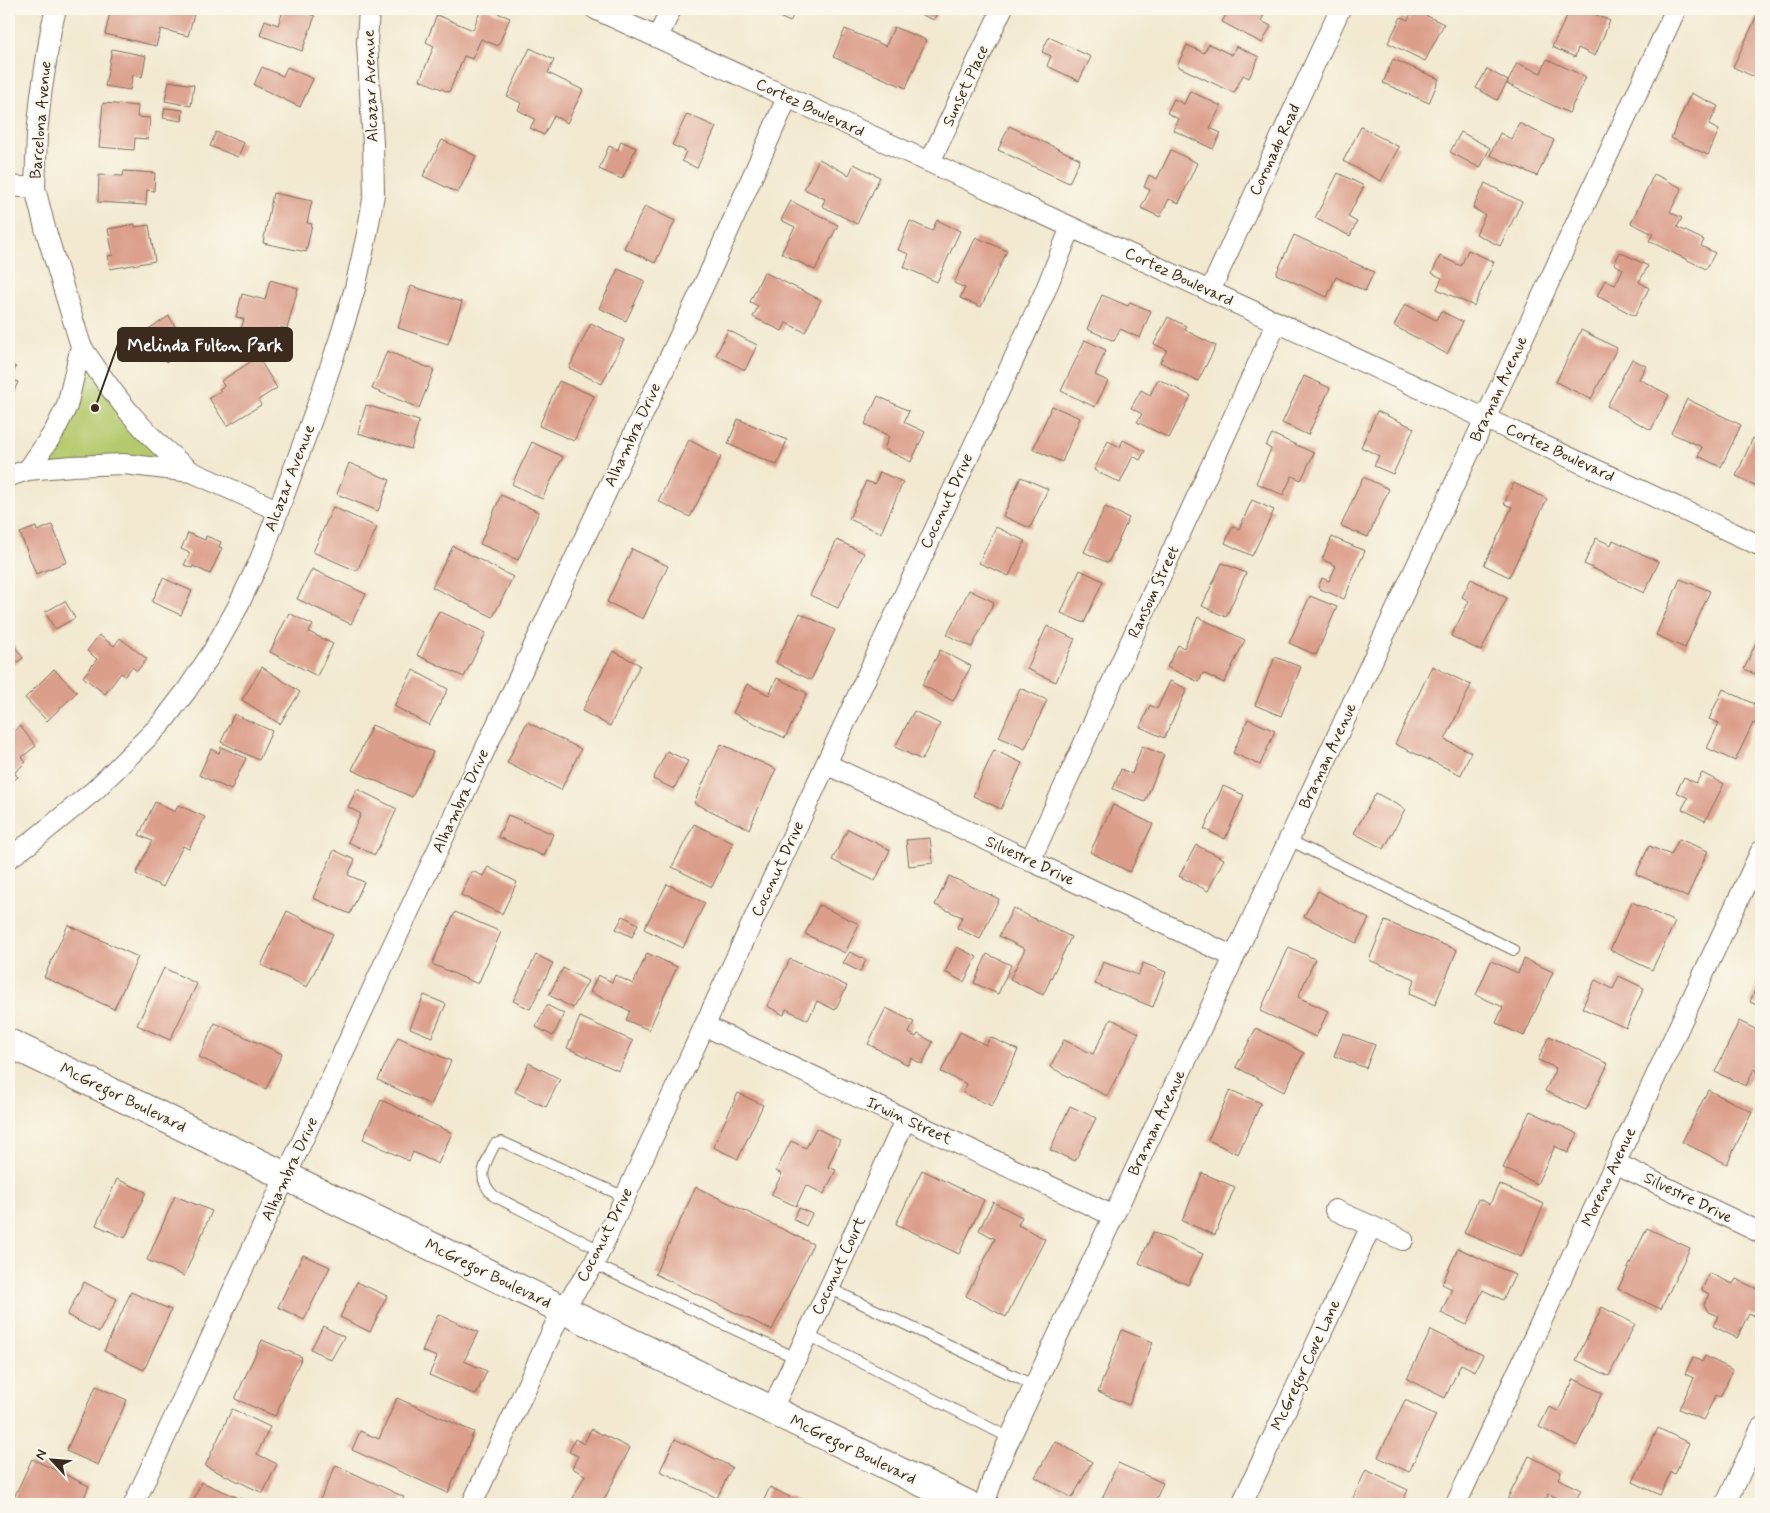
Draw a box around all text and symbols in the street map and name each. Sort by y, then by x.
street label: Alcazar Avenue [359,29,383,143]
street label: Sunset Place [938,42,994,130]
street label: Barcelona Avenue [25,60,57,180]
street label: Cortez Boulevard [752,74,868,142]
street label: Coronado Road [1245,101,1305,199]
street label: Cortez Boulevard [1121,243,1237,311]
callout: Melinda Fulton Park [118,328,292,361]
street label: Braman Avenue [1465,332,1533,445]
text: Melinda Fulton Park [127,334,283,358]
street label: Alhambra Drive [600,380,666,490]
street label: Cortez Boulevard [1502,419,1618,487]
street label: Alcazar Avenue [260,421,320,535]
street label: Coconut Drive [916,450,978,552]
street label: Ransom Street [1123,542,1185,642]
street label: Braman Avenue [1294,699,1362,812]
street label: Alhambra Drive [428,746,494,856]
street label: Coconut Drive [747,818,809,920]
street label: Silvestre Drive [982,831,1078,891]
street label: McGregor Boulevard [56,1058,190,1139]
street label: Braman Avenue [1123,1066,1191,1179]
street label: Irwin Street [863,1092,956,1150]
street label: Alhambra Drive [257,1114,323,1224]
street label: Moreno Avenue [1577,1124,1641,1230]
street label: Silvestre Drive [1640,1168,1736,1229]
street label: Coconut Drive [572,1184,638,1286]
street label: Coconut Court [807,1213,871,1319]
street label: McGregor Boulevard [421,1234,555,1315]
street label: McGregor Cove Lane [1266,1296,1347,1434]
street label: McGregor Boulevard [786,1410,920,1491]
north arrow [28,1436,78,1486]
text: N [31,1447,51,1463]

